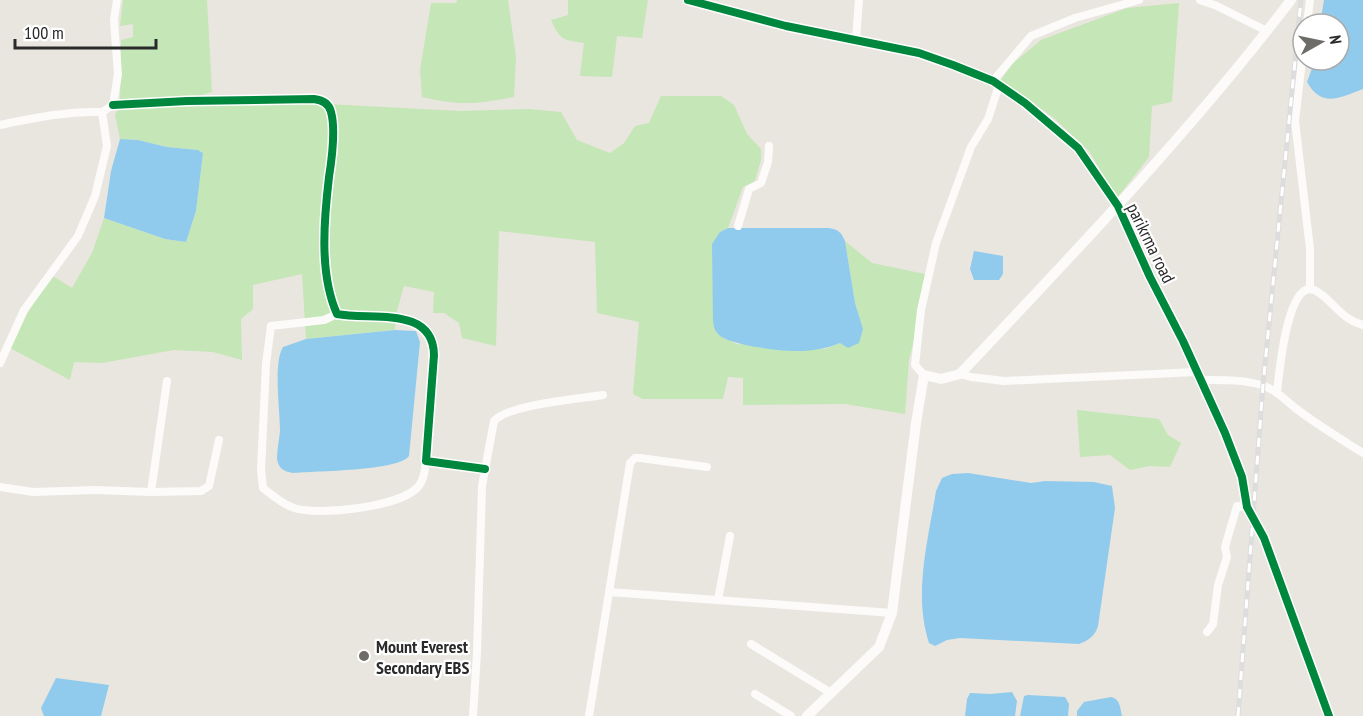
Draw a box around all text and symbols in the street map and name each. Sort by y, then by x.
scale bar [15,12,156,50]
north arrow [1291,12,1351,72]
text: 100 m [24,21,64,44]
text: N [1325,34,1346,45]
street label: parikrma road [1122,199,1180,287]
place label: Mount Everest Secondary EBS [376,635,469,679]
marker: Mount Everest Secondary EBS [357,649,371,663]

